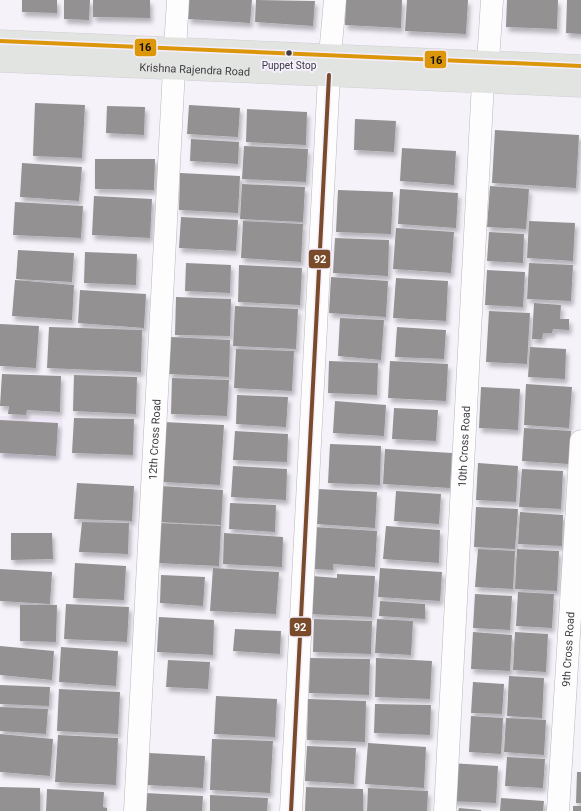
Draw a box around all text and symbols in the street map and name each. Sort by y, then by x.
line badge: 16 [134,38,157,57]
text: 16 [139,41,151,54]
marker: Puppet Stop [284,48,294,58]
line badge: 16 [424,50,447,69]
text: 16 [430,54,442,67]
place label: Puppet Stop [262,60,317,71]
street label: Krishna Rajendra Road [139,61,251,78]
line badge: 92 [308,249,331,269]
text: 92 [314,253,326,266]
street label: 12th Cross Road [146,399,163,480]
street label: 10th Cross Road [455,406,473,487]
street label: 9th Cross Road [559,611,577,687]
line badge: 92 [289,617,312,637]
text: 92 [294,621,306,634]

